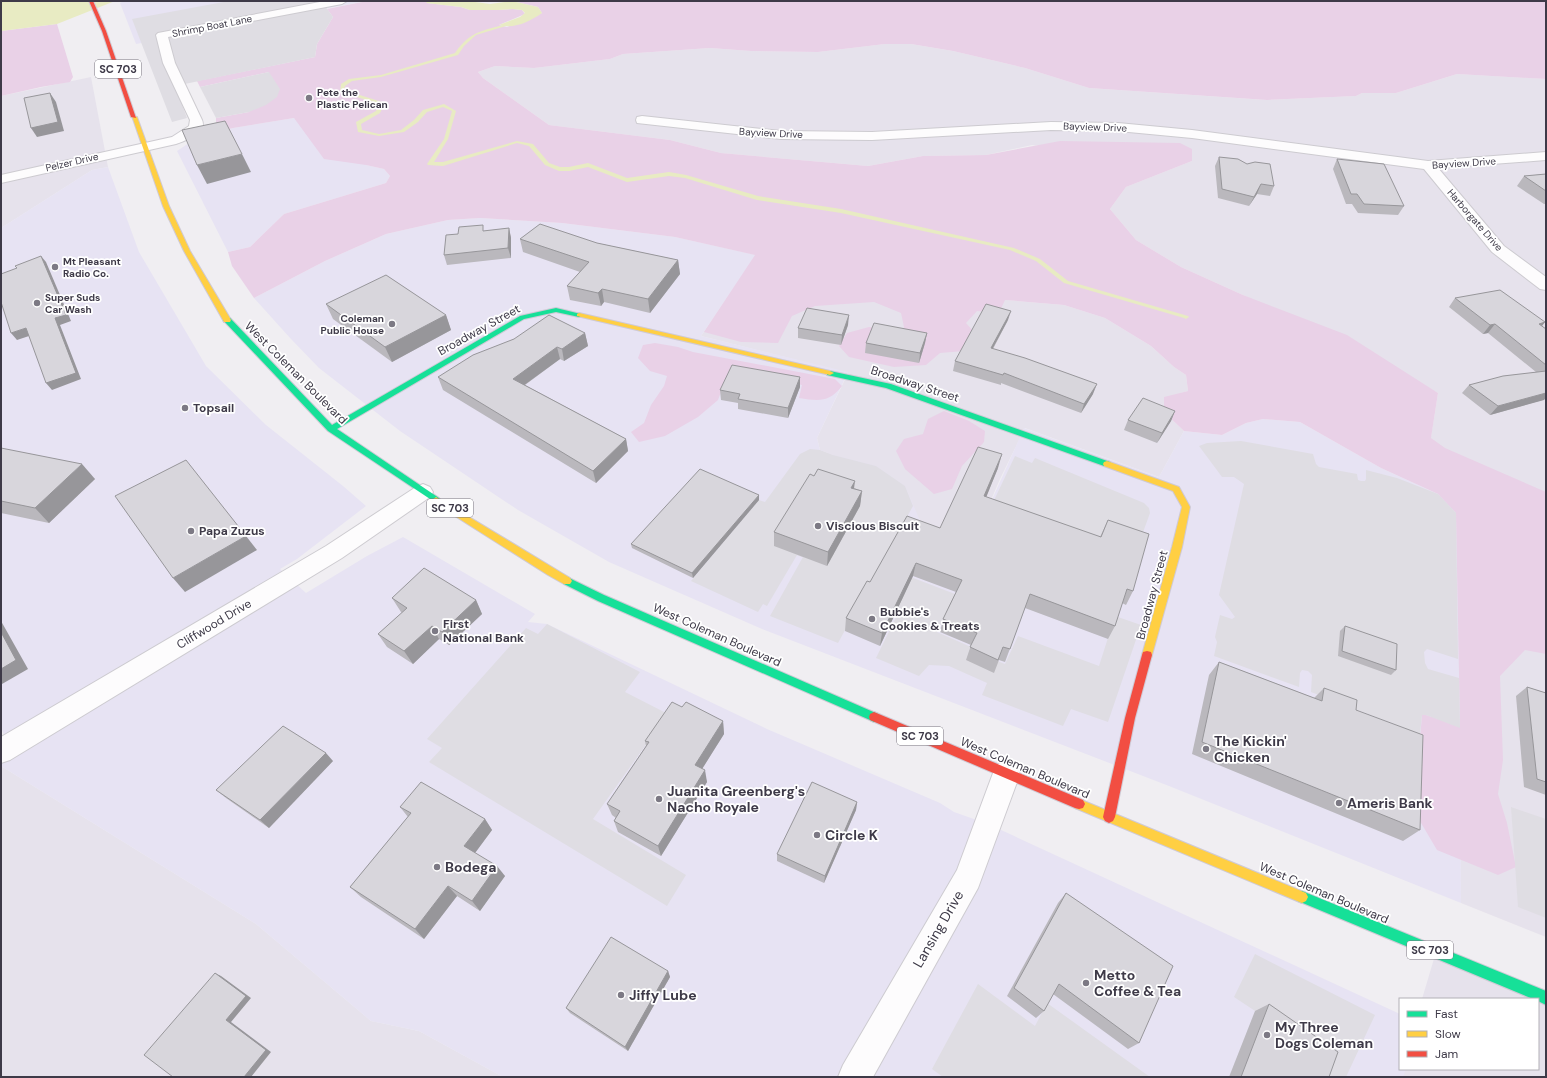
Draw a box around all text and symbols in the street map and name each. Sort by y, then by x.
street label: Shrimp Boat Lane [171,12,254,40]
road number: SC 703 [95,60,141,78]
place label: Pete the Plastic Pelican [317,86,388,111]
marker: Pete the Plastic Pelican [304,93,314,103]
street label: Bayview Drive [1063,119,1128,135]
street label: Bayview Drive [739,125,804,141]
street label: Pelzer Drive [44,150,100,174]
street label: Bayview Drive [1432,154,1497,172]
street label: Harborgate Drive [1444,186,1506,254]
place label: Mt Pleasant Radio Co. [63,255,121,280]
marker: Mt Pleasant Radio Co. [50,262,60,272]
place label: Super Suds Car Wash [45,291,100,316]
marker: Super Suds Car Wash [32,298,42,308]
street label: Broadway Street [435,301,523,359]
place label: Coleman Public House [321,312,384,337]
street label: West Coleman Boulevard [241,318,351,428]
marker: Coleman Public House [387,319,397,329]
street label: Broadway Street [869,362,961,406]
place label: Topsail [193,400,234,416]
marker: Topsail [180,403,190,413]
road number: SC 703 [427,499,473,517]
place label: Viscious Biscuit [826,518,919,534]
marker: Viscious Biscuit [813,521,823,531]
place label: Papa Zuzus [199,523,265,539]
marker: Papa Zuzus [186,526,196,536]
street label: Broadway Street [1132,548,1172,641]
street label: Cliffwood Drive [174,595,255,653]
street label: West Coleman Boulevard [650,599,784,671]
place label: Bubbie's Cookies & Treats [880,604,980,634]
marker: Bubbie's Cookies & Treats [867,614,877,624]
place label: First National Bank [443,616,524,646]
marker: First National Bank [430,626,440,636]
road number: SC 703 [897,727,943,745]
place label: The Kickin' Chicken [1214,732,1287,766]
street label: West Coleman Boulevard [958,734,1092,802]
marker: The Kickin' Chicken [1201,744,1211,754]
place label: Juanita Greenberg's Nacho Royale [667,782,805,816]
marker: Juanita Greenberg's Nacho Royale [654,794,664,804]
place label: Ameris Bank [1347,794,1433,812]
marker: Ameris Bank [1334,798,1344,808]
place label: Circle K [825,826,878,844]
marker: Circle K [812,830,822,840]
place label: Bodega [445,858,496,876]
street label: West Coleman Boulevard [1257,859,1391,927]
marker: Bodega [432,862,442,872]
street label: Lansing Drive [909,887,967,971]
road number: SC 703 [1407,941,1453,959]
place label: Metto Coffee & Tea [1094,966,1181,1000]
marker: Metto Coffee & Tea [1081,978,1091,988]
place label: Jiffy Lube [629,986,697,1004]
marker: Jiffy Lube [616,990,626,1000]
legend [1399,998,1539,1070]
text: Fast [1435,1006,1458,1022]
place label: My Three Dogs Coleman [1275,1018,1373,1052]
text: Slow [1435,1026,1461,1042]
marker: My Three Dogs Coleman [1262,1030,1272,1040]
text: Jam [1435,1046,1458,1062]

